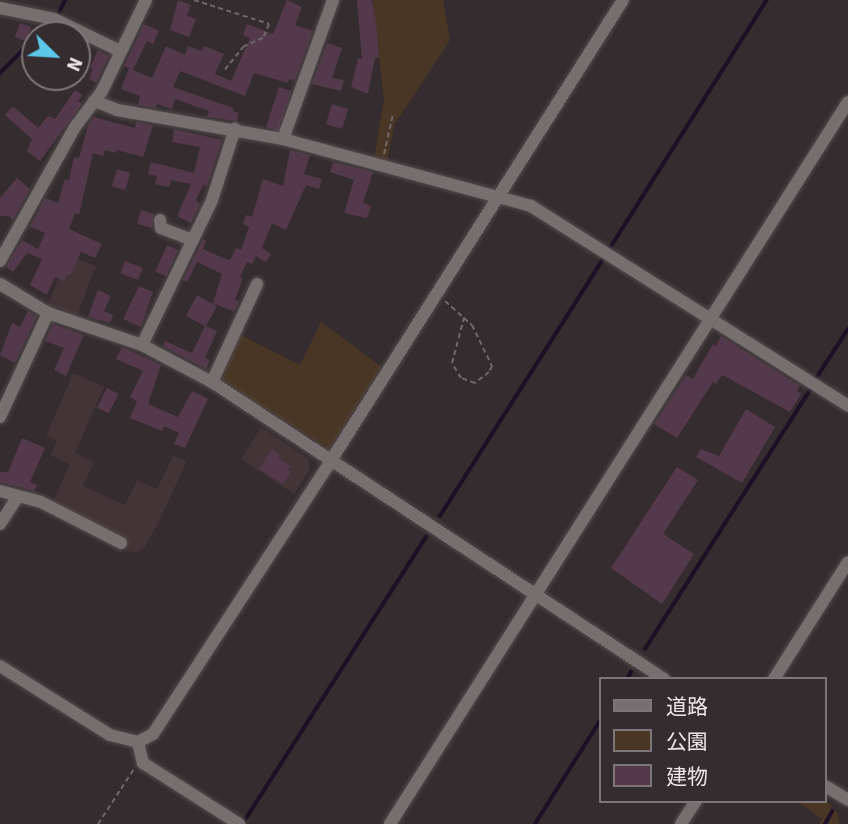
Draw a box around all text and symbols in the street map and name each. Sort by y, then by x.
north arrow [21,21,91,91]
text: N [59,53,89,75]
legend [600,677,827,803]
text: 道路 [666,692,708,722]
text: 公園 [666,727,708,757]
text: 建物 [666,762,708,792]

